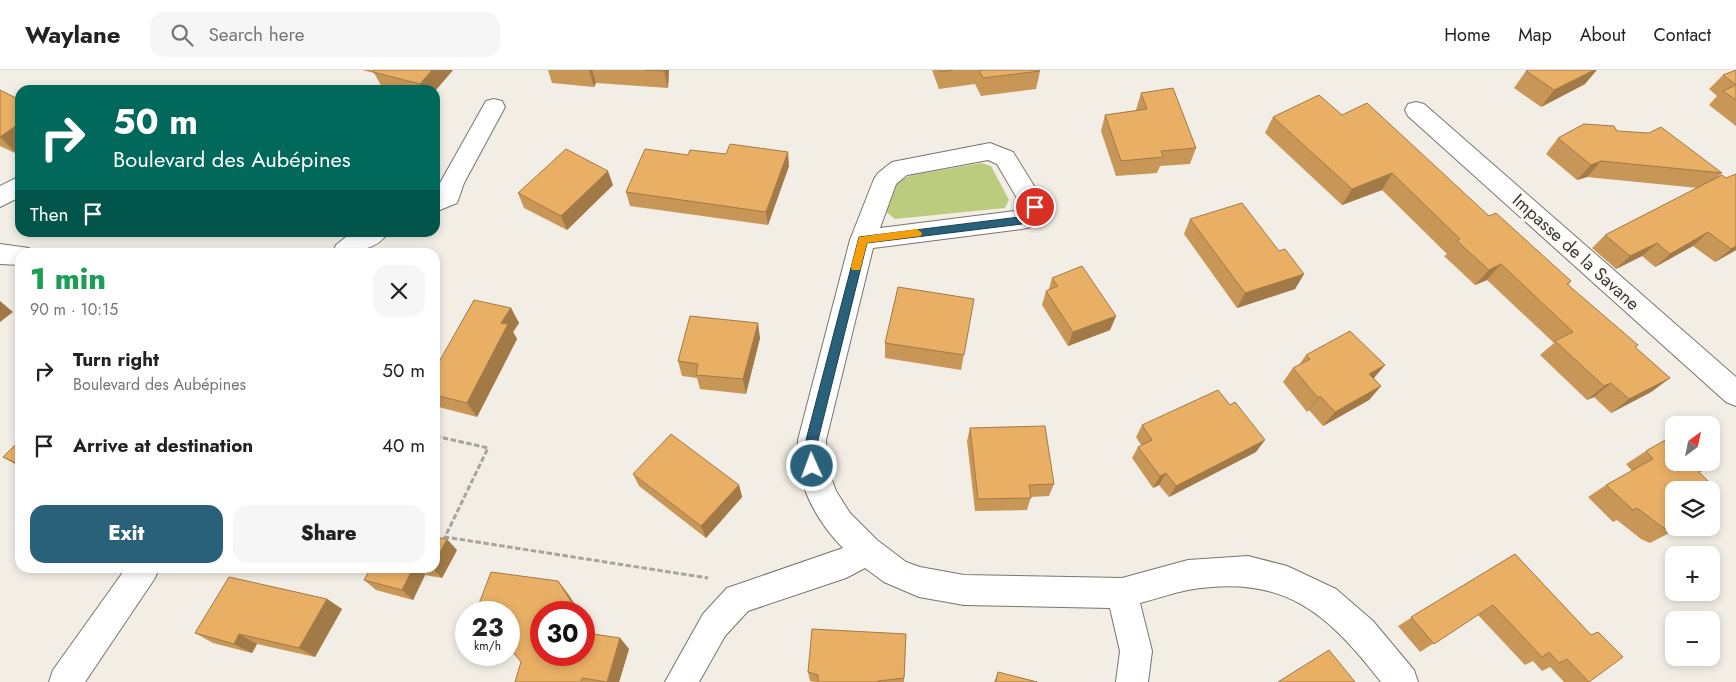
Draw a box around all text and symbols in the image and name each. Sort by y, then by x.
search box [150,12,500,57]
text: Waylane [25,17,120,52]
icon: search [168,21,196,49]
text: Search here [208,21,305,48]
text: Home [1444,22,1490,48]
text: Map [1518,22,1552,48]
text: About [1580,22,1625,48]
text: Contact [1653,22,1711,48]
text: 50 m [113,97,198,147]
icon: right [30,105,95,170]
text: Boulevard des Aubépines [113,143,351,175]
pin [1014,186,1056,228]
street label: Impasse de la Savane [1507,188,1645,316]
icon: arrive [1021,193,1049,221]
icon: arrive [79,200,107,228]
text: Then [30,201,69,228]
text: 1 min [30,257,106,300]
button: close [373,265,425,317]
text: 90 m · 10:15 [30,298,118,321]
text: Turn right [73,346,159,373]
icon: right [30,357,58,385]
text: 50 m [382,357,425,384]
text: Boulevard des Aubépines [73,373,246,396]
north arrow [1665,416,1720,471]
map controls [1665,416,1720,666]
icon: arrive [30,432,58,460]
text: Arrive at destination [73,432,253,459]
text: 40 m [382,432,425,459]
position arrow [785,439,837,491]
button: layers [1665,481,1720,536]
button: Exit [30,505,223,563]
button: Share [233,505,425,563]
button: + [1665,546,1720,601]
speed limit sign: 30 [530,601,595,666]
text: 23 [472,609,503,645]
button: − [1665,611,1720,666]
text: km/h [474,637,501,655]

